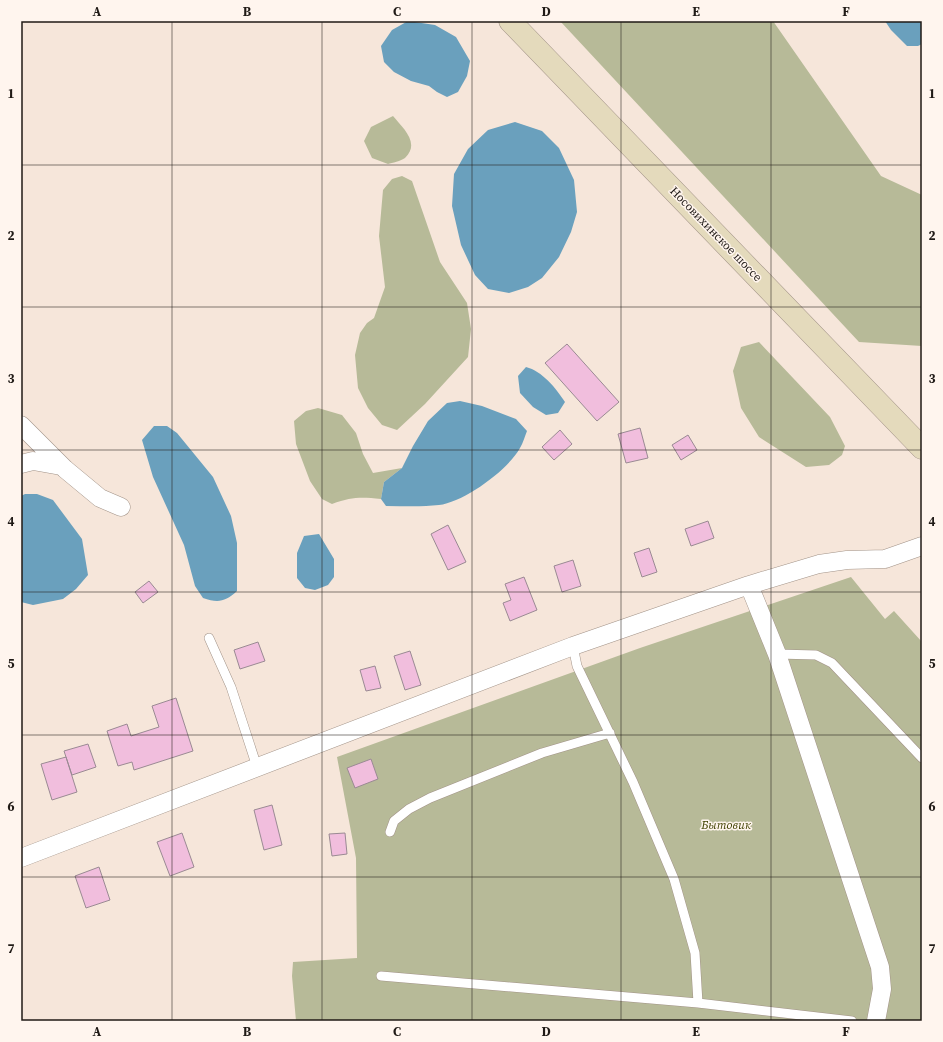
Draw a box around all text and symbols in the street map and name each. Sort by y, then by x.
text: A [93,3,102,20]
text: B [243,3,252,20]
text: C [393,3,401,20]
text: D [541,3,551,20]
text: E [692,3,700,20]
text: F [842,3,850,20]
text: 1 [7,85,15,102]
text: 1 [928,85,936,102]
street label: Носовихинское шоссе [666,183,766,285]
text: 2 [7,227,15,244]
text: 2 [928,227,936,244]
text: 3 [7,370,15,387]
text: 3 [928,370,936,387]
text: 4 [7,513,15,530]
text: 4 [928,513,936,530]
text: 5 [7,655,15,672]
text: 5 [928,655,936,672]
text: 6 [7,798,15,815]
text: 6 [928,798,936,815]
park label: Бытовик [700,817,751,833]
text: 7 [7,940,15,957]
text: 7 [928,940,936,957]
text: A [93,1023,102,1040]
text: B [243,1023,252,1040]
text: C [393,1023,401,1040]
text: D [541,1023,551,1040]
text: E [692,1023,700,1040]
text: F [842,1023,850,1040]

